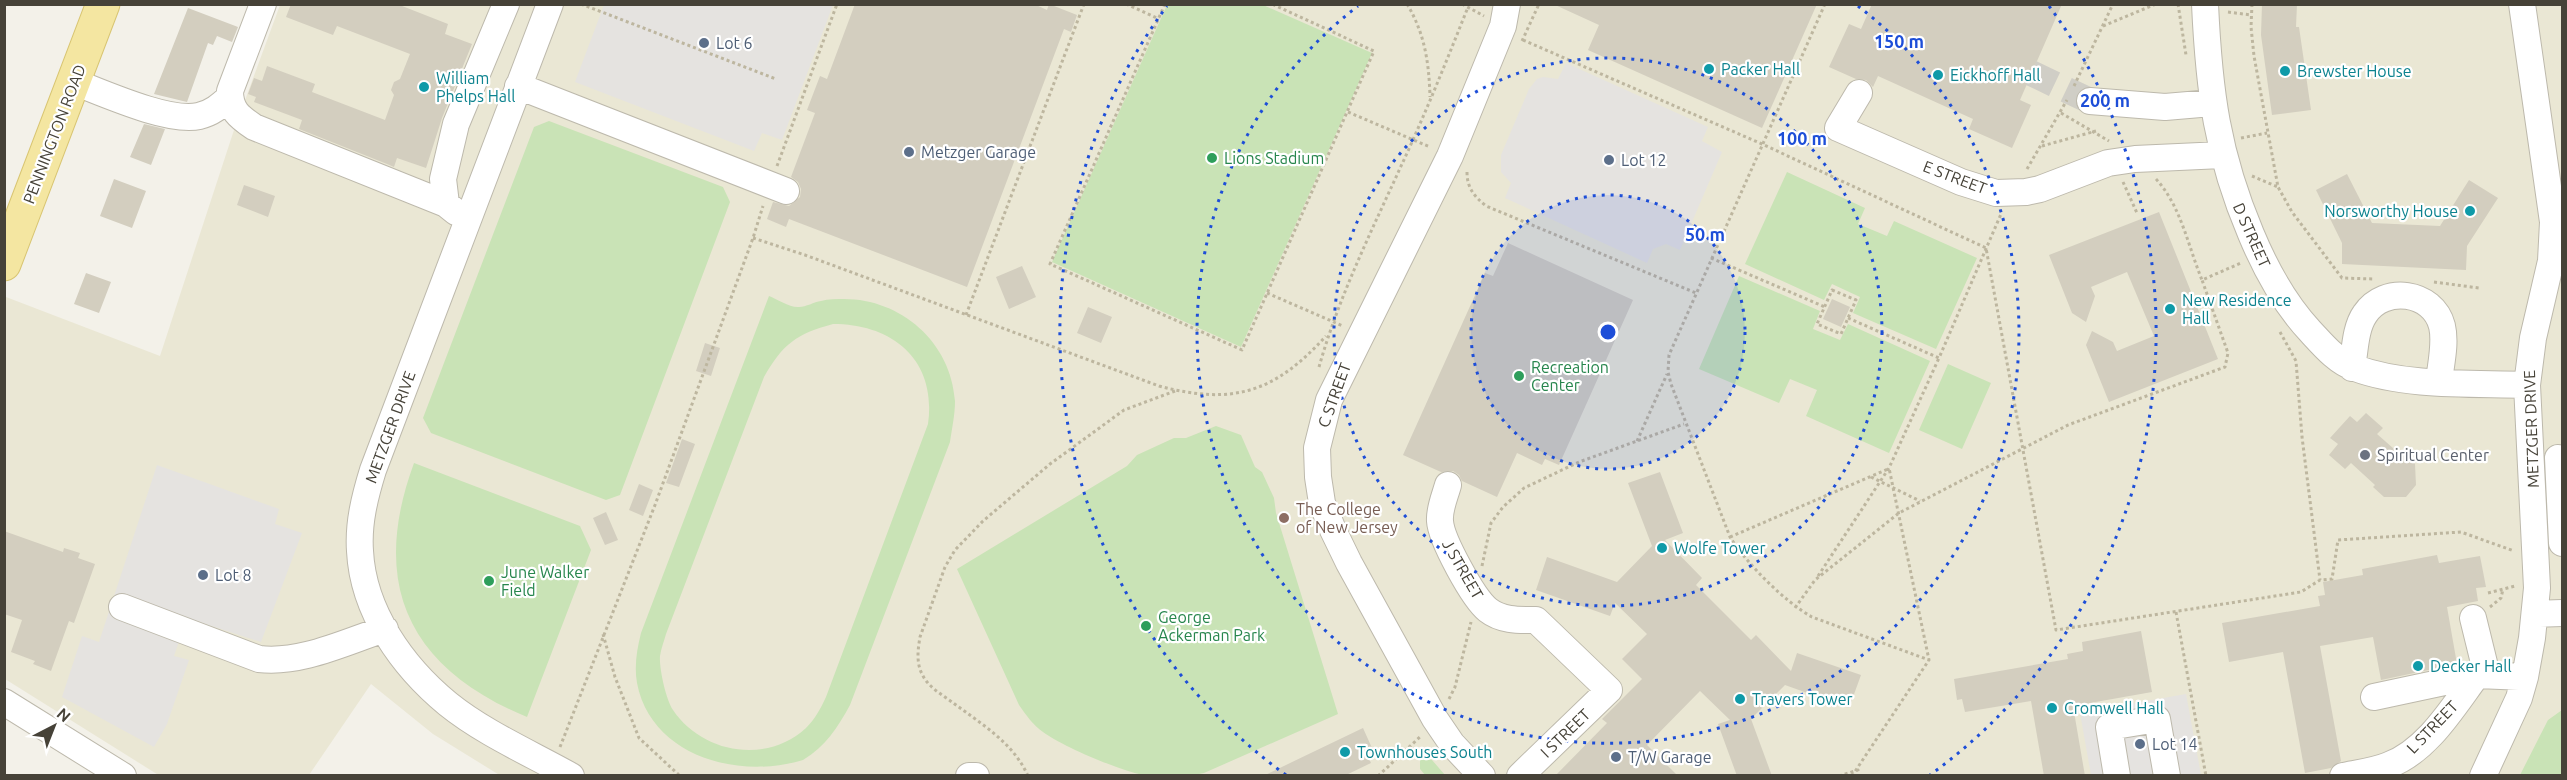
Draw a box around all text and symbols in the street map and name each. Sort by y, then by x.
text: 150 m [1874,31,1924,51]
place label: Lot 6 [716,34,752,52]
marker: Lot 6 [697,36,711,50]
place label: Packer Hall [1721,60,1800,78]
street label: PENNINGTON ROAD [19,62,89,206]
marker: Packer Hall [1702,62,1716,76]
place label: Brewster House [2297,62,2412,80]
marker: Brewster House [2278,64,2292,78]
place label: Eickhoff Hall [1950,66,2041,84]
marker: Eickhoff Hall [1931,68,1945,82]
place label: William Phelps Hall [436,69,515,105]
marker: William Phelps Hall [417,80,431,94]
text: 200 m [2080,90,2130,110]
text: 100 m [1777,128,1827,148]
place label: Metzger Garage [921,143,1036,161]
marker: Metzger Garage [902,145,916,159]
place label: Lions Stadium [1224,149,1324,167]
marker: Lions Stadium [1205,151,1219,165]
place label: Lot 12 [1621,151,1667,169]
marker: Lot 12 [1602,153,1616,167]
street label: E STREET [1921,157,1989,197]
street label: D STREET [2230,200,2274,270]
place label: Norsworthy House [2324,202,2458,220]
marker: Norsworthy House [2463,204,2477,218]
text: 50 m [1685,224,1725,244]
place label: New Residence Hall [2182,291,2292,327]
marker: New Residence Hall [2163,302,2177,316]
centre of rings [1598,322,1618,342]
place label: Recreation Center [1531,358,1609,394]
street label: C STREET [1314,360,1354,430]
street label: METZGER DRIVE [361,368,419,486]
marker: Recreation Center [1512,369,1526,383]
street label: METZGER DRIVE [2520,370,2542,488]
place label: Spiritual Center [2377,446,2489,464]
marker: Spiritual Center [2358,448,2372,462]
place label: The College of New Jersey [1296,500,1398,536]
marker: The College of New Jersey [1277,511,1291,525]
street label: J STREET [1439,536,1487,602]
place label: Wolfe Tower [1674,539,1765,557]
marker: Wolfe Tower [1655,541,1669,555]
place label: June Walker Field [501,563,589,599]
place label: Lot 8 [215,566,251,584]
marker: Lot 8 [196,568,210,582]
marker: June Walker Field [482,574,496,588]
place label: George Ackerman Park [1158,608,1265,644]
marker: George Ackerman Park [1139,619,1153,633]
place label: Decker Hall [2430,657,2512,675]
marker: Decker Hall [2411,659,2425,673]
place label: Travers Tower [1752,690,1853,708]
marker: Travers Tower [1733,692,1747,706]
north arrow [24,696,84,756]
street label: L STREET [2403,697,2461,757]
place label: Cromwell Hall [2064,699,2164,717]
marker: Cromwell Hall [2045,701,2059,715]
text: N [54,704,74,726]
street label: I STREET [1537,705,1594,761]
place label: Lot 14 [2152,735,2198,753]
marker: Lot 14 [2133,737,2147,751]
place label: Townhouses South [1357,743,1492,761]
marker: Townhouses South [1338,745,1352,759]
place label: T/W Garage [1628,748,1712,766]
marker: T/W Garage [1609,750,1623,764]

